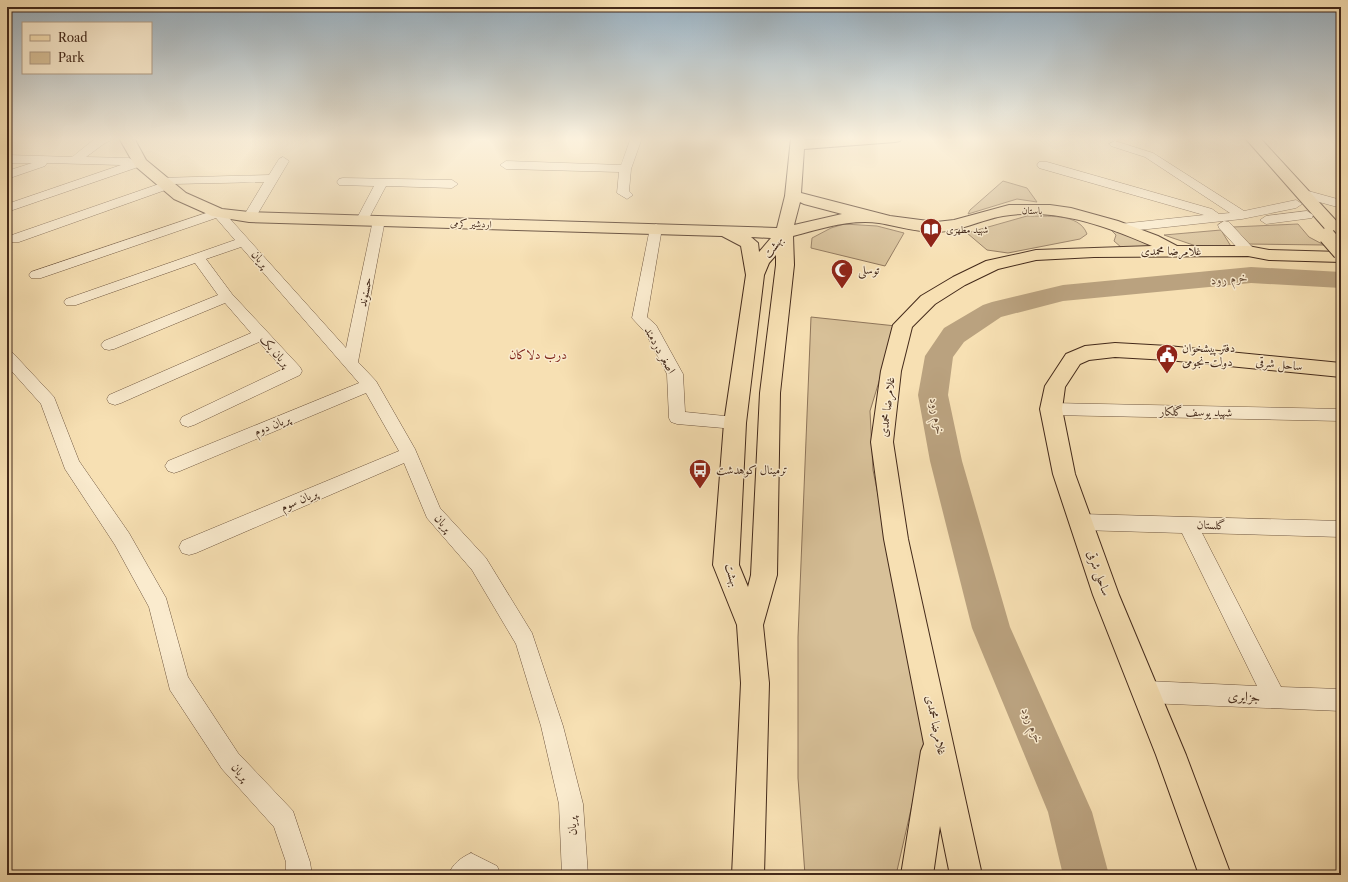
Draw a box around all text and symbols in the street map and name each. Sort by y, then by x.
legend [22,22,152,74]
text: Road [58,30,88,45]
text: Park [58,50,85,65]
street label: باستان [1022,204,1042,217]
street label: اردشیر کرمی [450,216,492,231]
library icon: شهید مطهری [918,216,944,249]
place label: شهید مطهری [946,223,988,236]
street label: بهشت [759,233,787,261]
street label: غلامرضا محمدی [1141,243,1202,260]
street label: پریان [248,247,274,273]
mosque icon: توسلی [829,257,855,290]
place label: توسلی [858,262,880,279]
water label: خرم رود [1210,268,1249,292]
street label: حسنوند [354,276,376,308]
street label: اصغر دردمند [641,324,680,377]
street label: پریان یک [256,331,295,372]
place label: دفتر پیشخوان دولت-نجومی [1182,340,1235,370]
public building icon: دفتر پیشخوان دولت-نجومی [1154,342,1180,375]
district label: درب دلاکان [509,346,567,363]
street label: ساحل شرقی [1255,354,1303,375]
street label: غلامرضا محمدی [875,376,900,438]
water label: خرم رود [923,396,949,436]
street label: شهید یوسف گلکار [1159,403,1232,421]
street label: پریان دوم [251,410,295,442]
bus stop icon: ترمینال کوهدشت [687,457,713,490]
place label: ترمینال کوهدشت [716,462,788,478]
street label: پریان سوم [278,484,323,518]
street label: پریان [431,511,457,537]
street label: گلستان [1196,517,1226,532]
street label: ساحلی شرقی [1082,548,1115,598]
street label: بهشت [721,561,743,589]
street label: جزایری [1227,686,1261,706]
street label: غلامرضا محمدی [921,694,950,757]
water label: خرم رود [1015,705,1048,747]
street label: پریان [228,760,254,786]
street label: پریان [563,814,580,836]

